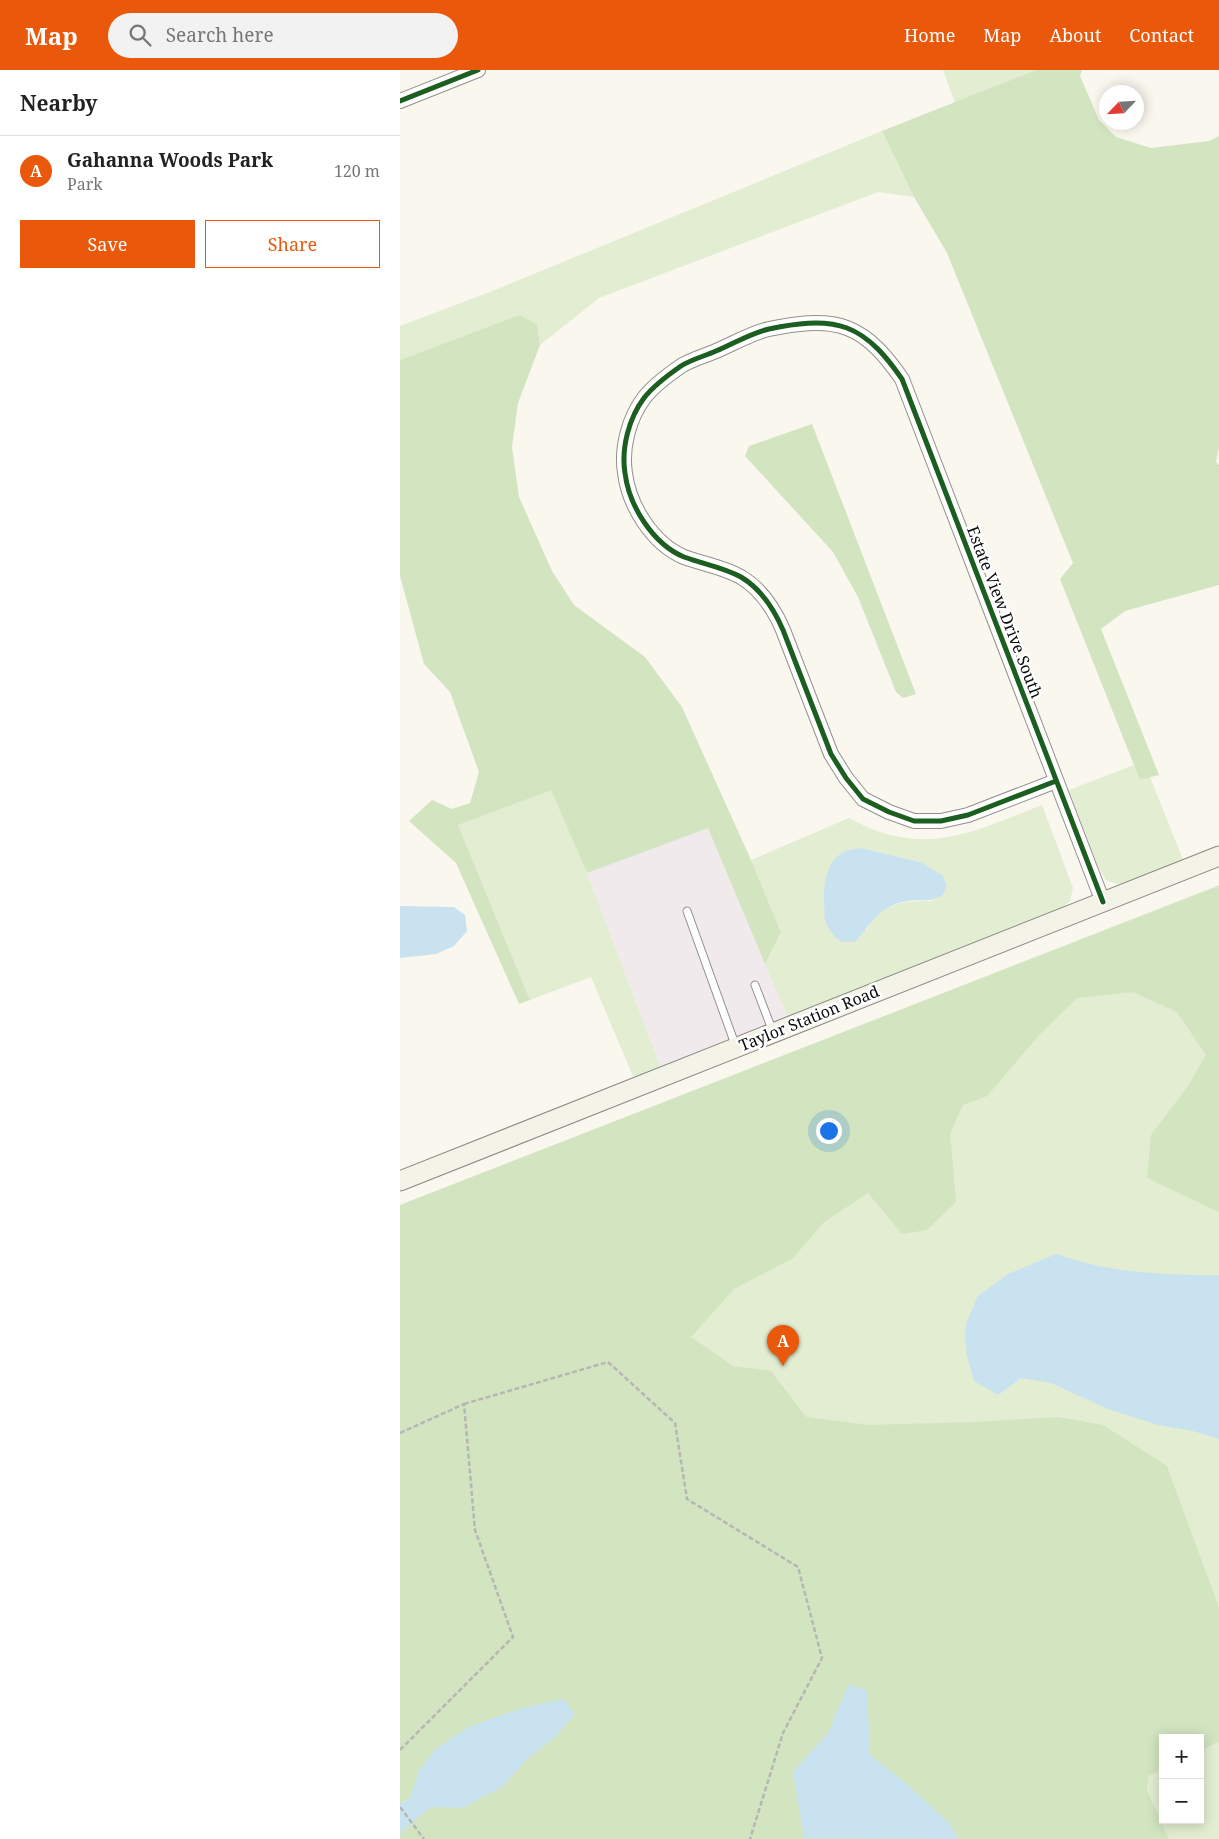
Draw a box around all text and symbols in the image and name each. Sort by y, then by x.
search box [108,13,458,58]
text: Map [25,19,78,52]
icon: search [126,21,154,49]
text: Search here [166,22,274,48]
text: Home [904,23,955,47]
text: Map [983,23,1021,47]
text: About [1049,23,1101,47]
text: Contact [1129,23,1194,47]
north arrow [1099,85,1144,130]
text: Nearby [20,89,98,117]
text: Gahanna Woods Park [67,147,273,173]
text: A [30,160,42,182]
text: 120 m [334,160,380,182]
text: Park [67,173,103,195]
button: Save [20,220,195,268]
button: Share [205,220,380,268]
street label: Estate View Drive South [962,523,1048,701]
street label: Taylor Station Road [736,980,883,1056]
your location [816,1118,842,1144]
pin: A [767,1325,799,1366]
map controls [1159,1734,1204,1824]
button: + [1159,1734,1204,1779]
button: − [1159,1779,1204,1824]

